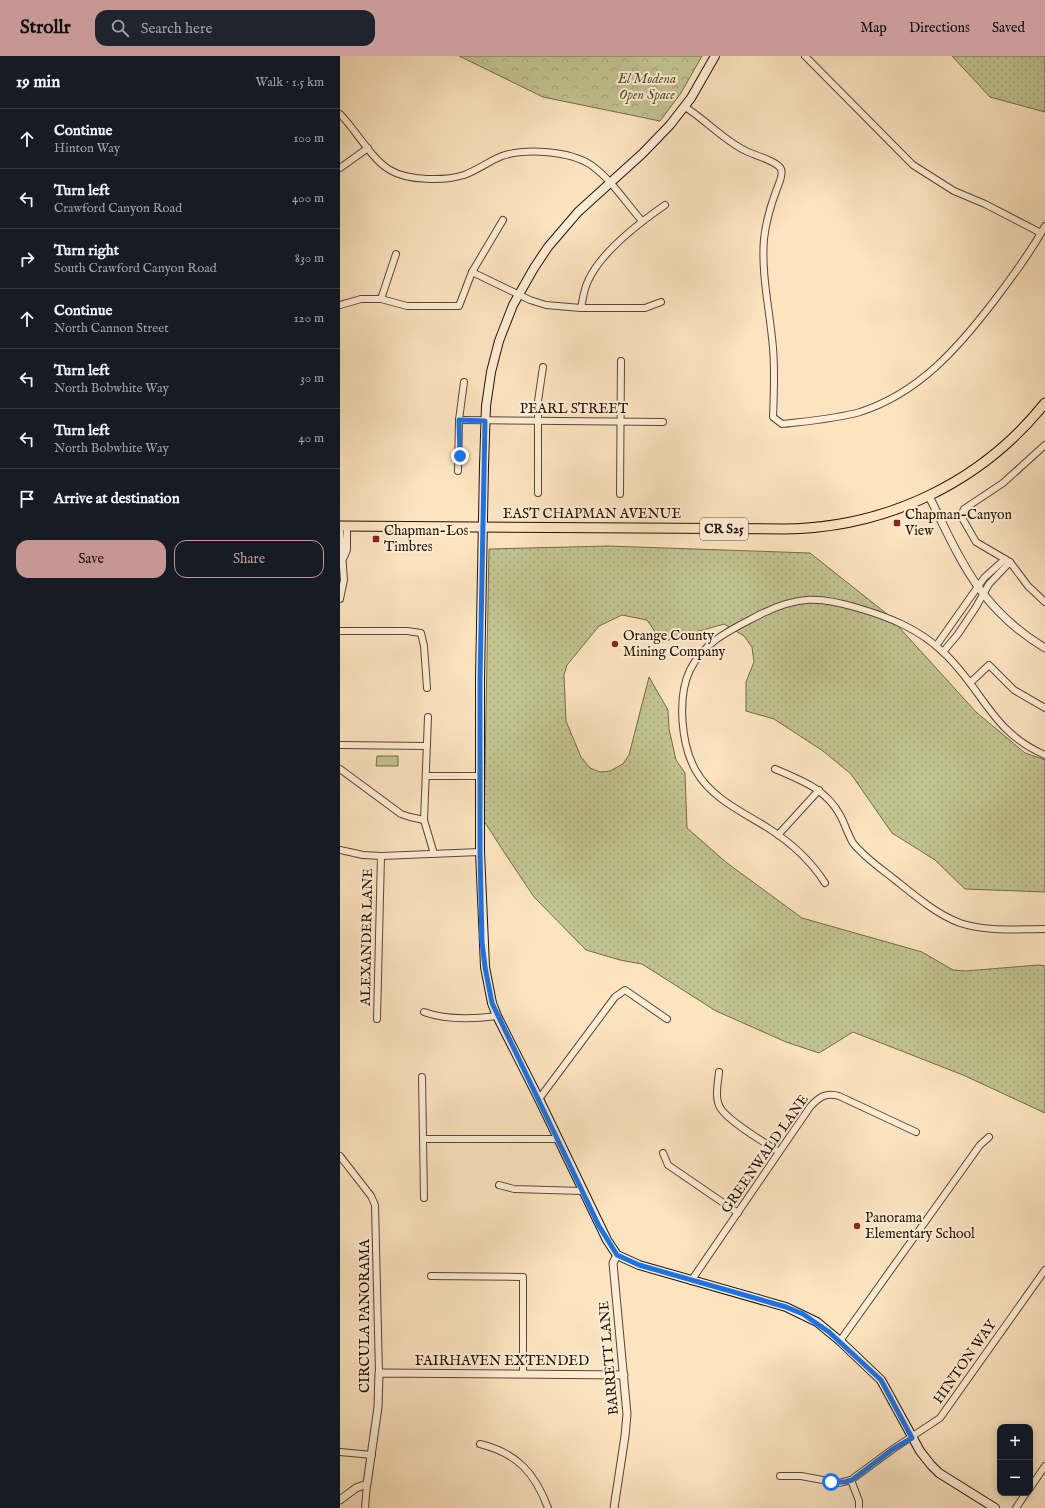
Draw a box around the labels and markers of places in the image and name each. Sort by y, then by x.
place label: Chapman-Canyon View [904,506,1012,540]
marker: Chapman-Canyon View [892,518,902,528]
place label: Chapman-Los Timbres [384,522,469,556]
marker: Chapman-Los Timbres [371,534,381,544]
place label: Orange County Mining Company [623,627,726,661]
marker: Orange County Mining Company [610,639,620,649]
place label: Panorama Elementary School [865,1209,975,1243]
marker: Panorama Elementary School [852,1221,862,1231]

